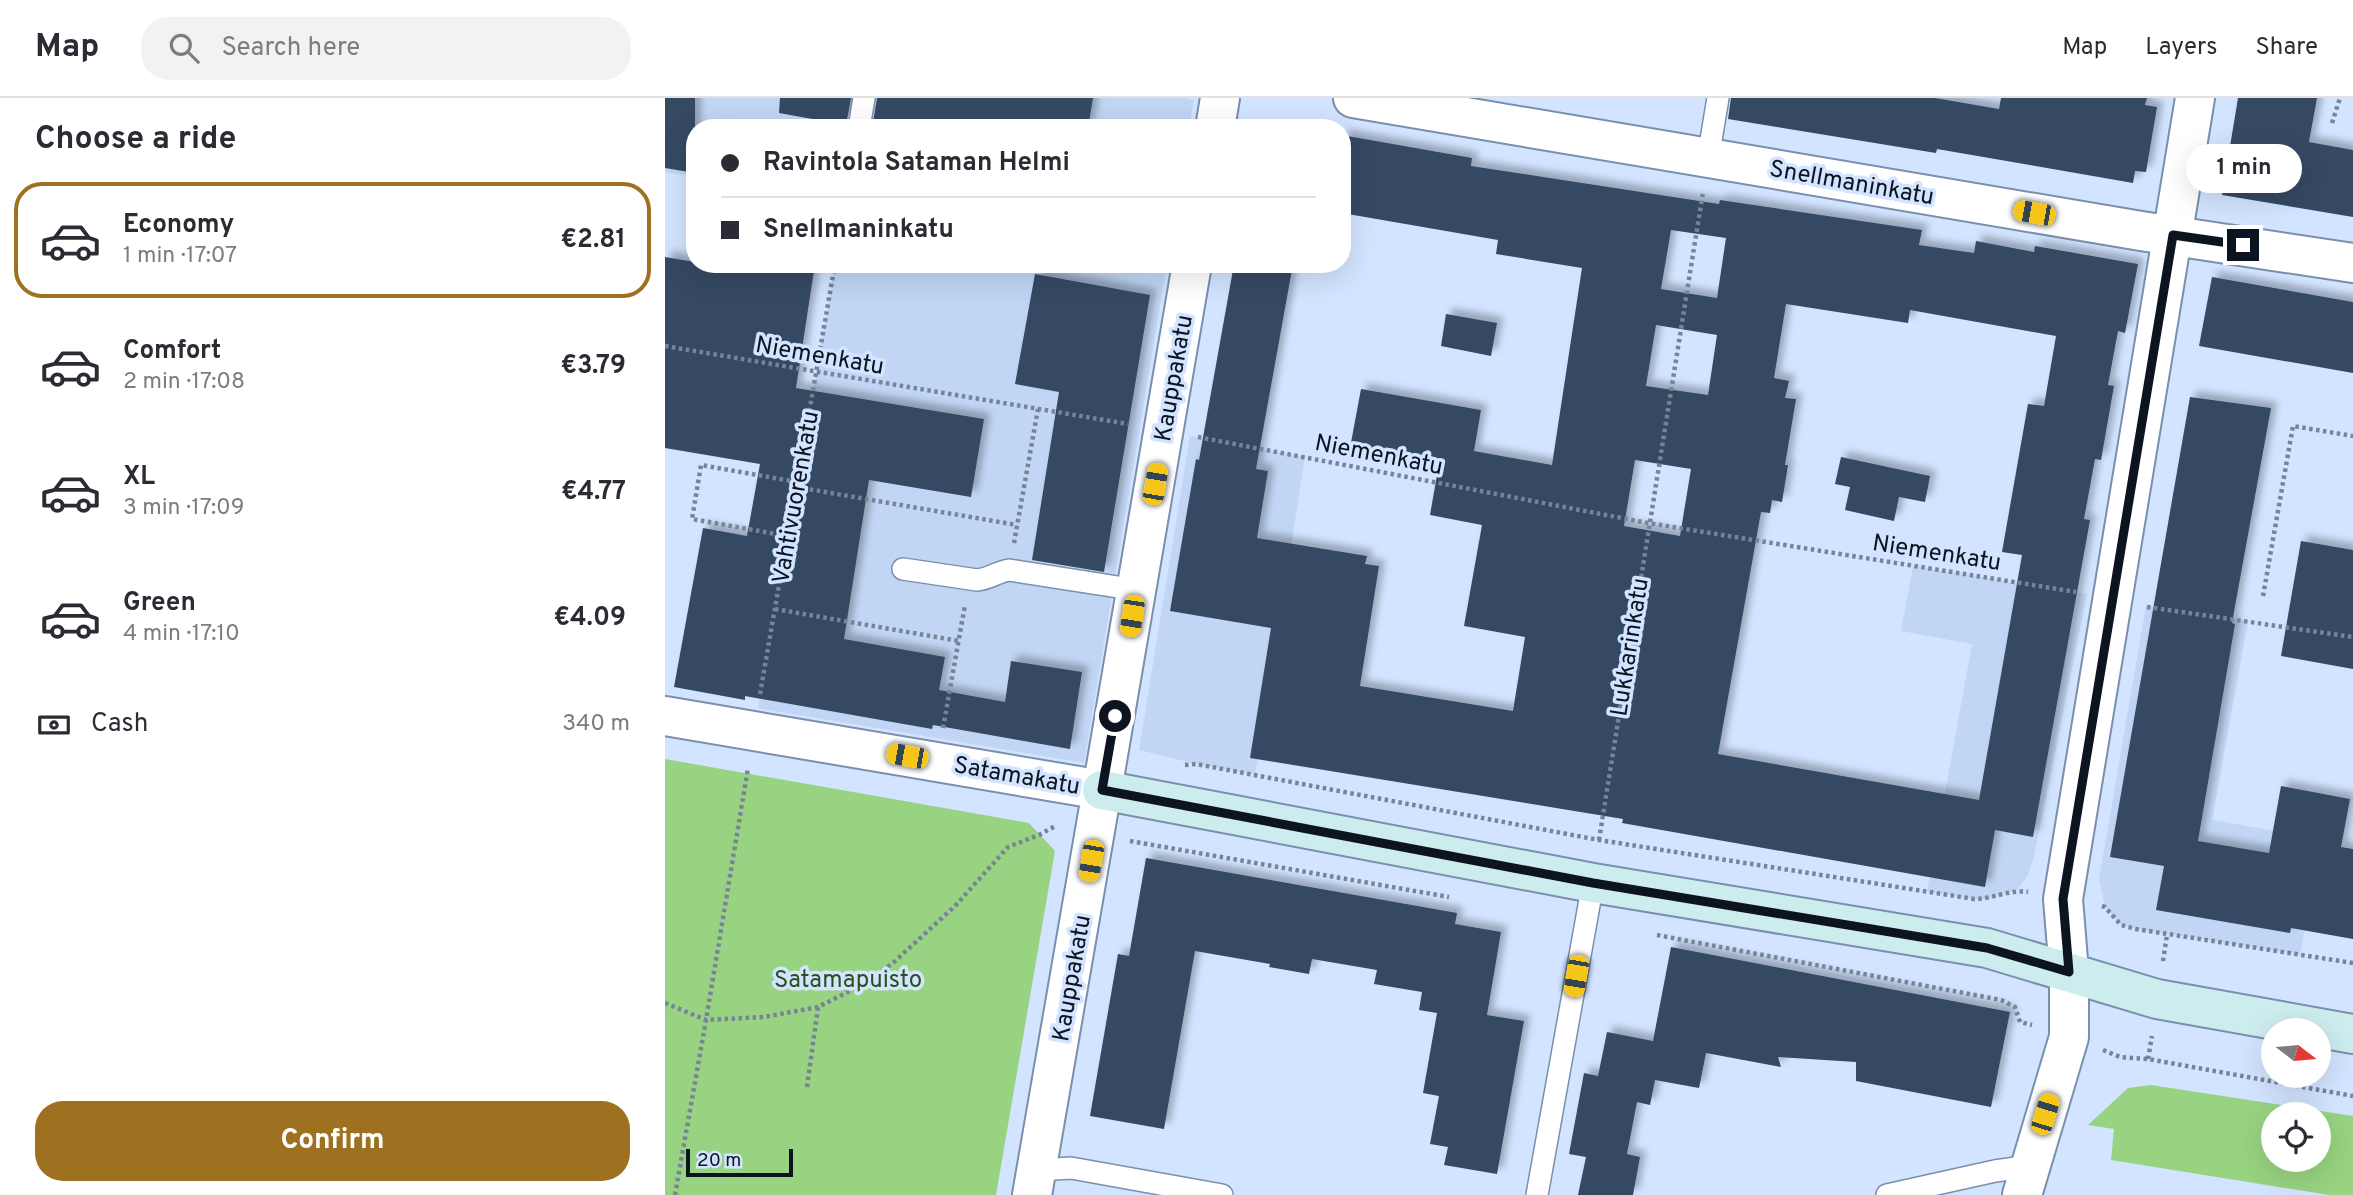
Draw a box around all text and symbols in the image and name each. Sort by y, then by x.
search box [141,17,631,80]
text: Map [35,27,99,69]
icon: search [165,29,203,67]
text: Search here [221,32,360,65]
text: Map [2062,33,2107,63]
text: Layers [2145,33,2217,63]
text: Share [2255,33,2318,63]
text: Choose a ride [35,120,236,160]
callout: 1 min [2185,144,2301,192]
text: Ravintola Sataman Helmi [763,147,1070,180]
text: 1 min [2216,154,2272,183]
street label: Snellmaninkatu [1767,155,1936,213]
car [2012,199,2057,227]
icon: car [39,209,102,272]
text: Economy [123,209,234,242]
text: Snellmaninkatu [763,214,954,247]
text: €2.81 [561,224,626,257]
route end [2227,229,2259,261]
text: 1 min · 17:07 [123,242,237,271]
street label: Kauppakatu [1149,313,1201,444]
street label: Niemenkatu [753,331,886,383]
icon: car [39,335,102,398]
text: Comfort [123,335,221,368]
text: €3.79 [560,350,626,383]
text: 2 min · 17:08 [123,368,245,397]
street label: Vahtivuorenkatu [767,408,827,586]
street label: Niemenkatu [1312,429,1445,483]
icon: car [39,461,102,524]
text: XL [123,461,155,494]
car [1142,461,1169,507]
text: €4.77 [561,476,626,509]
text: 3 min · 17:09 [123,494,245,523]
street label: Niemenkatu [1870,529,2003,579]
street label: Lukkarinkatu [1605,576,1657,719]
icon: car [39,587,102,650]
text: Green [123,587,196,620]
car [1119,594,1146,638]
text: €4.09 [553,602,626,635]
text: 4 min · 17:10 [123,620,240,649]
route start [1099,700,1131,732]
icon: cash [35,706,73,744]
text: Cash [91,708,148,741]
text: 340 m [562,710,630,739]
car [885,742,930,770]
street label: Satamakatu [951,751,1082,803]
car [1078,838,1105,884]
street label: Kauppakatu [1047,913,1099,1044]
car [1563,953,1590,999]
park label: Satamapuisto [774,966,922,996]
north arrow [2261,1018,2331,1088]
map controls [2261,1018,2331,1172]
car [2029,1091,2062,1137]
button: Confirm [35,1101,630,1181]
button: locate [2261,1102,2331,1172]
scale bar [686,1146,793,1178]
text: 20 m [697,1149,741,1173]

